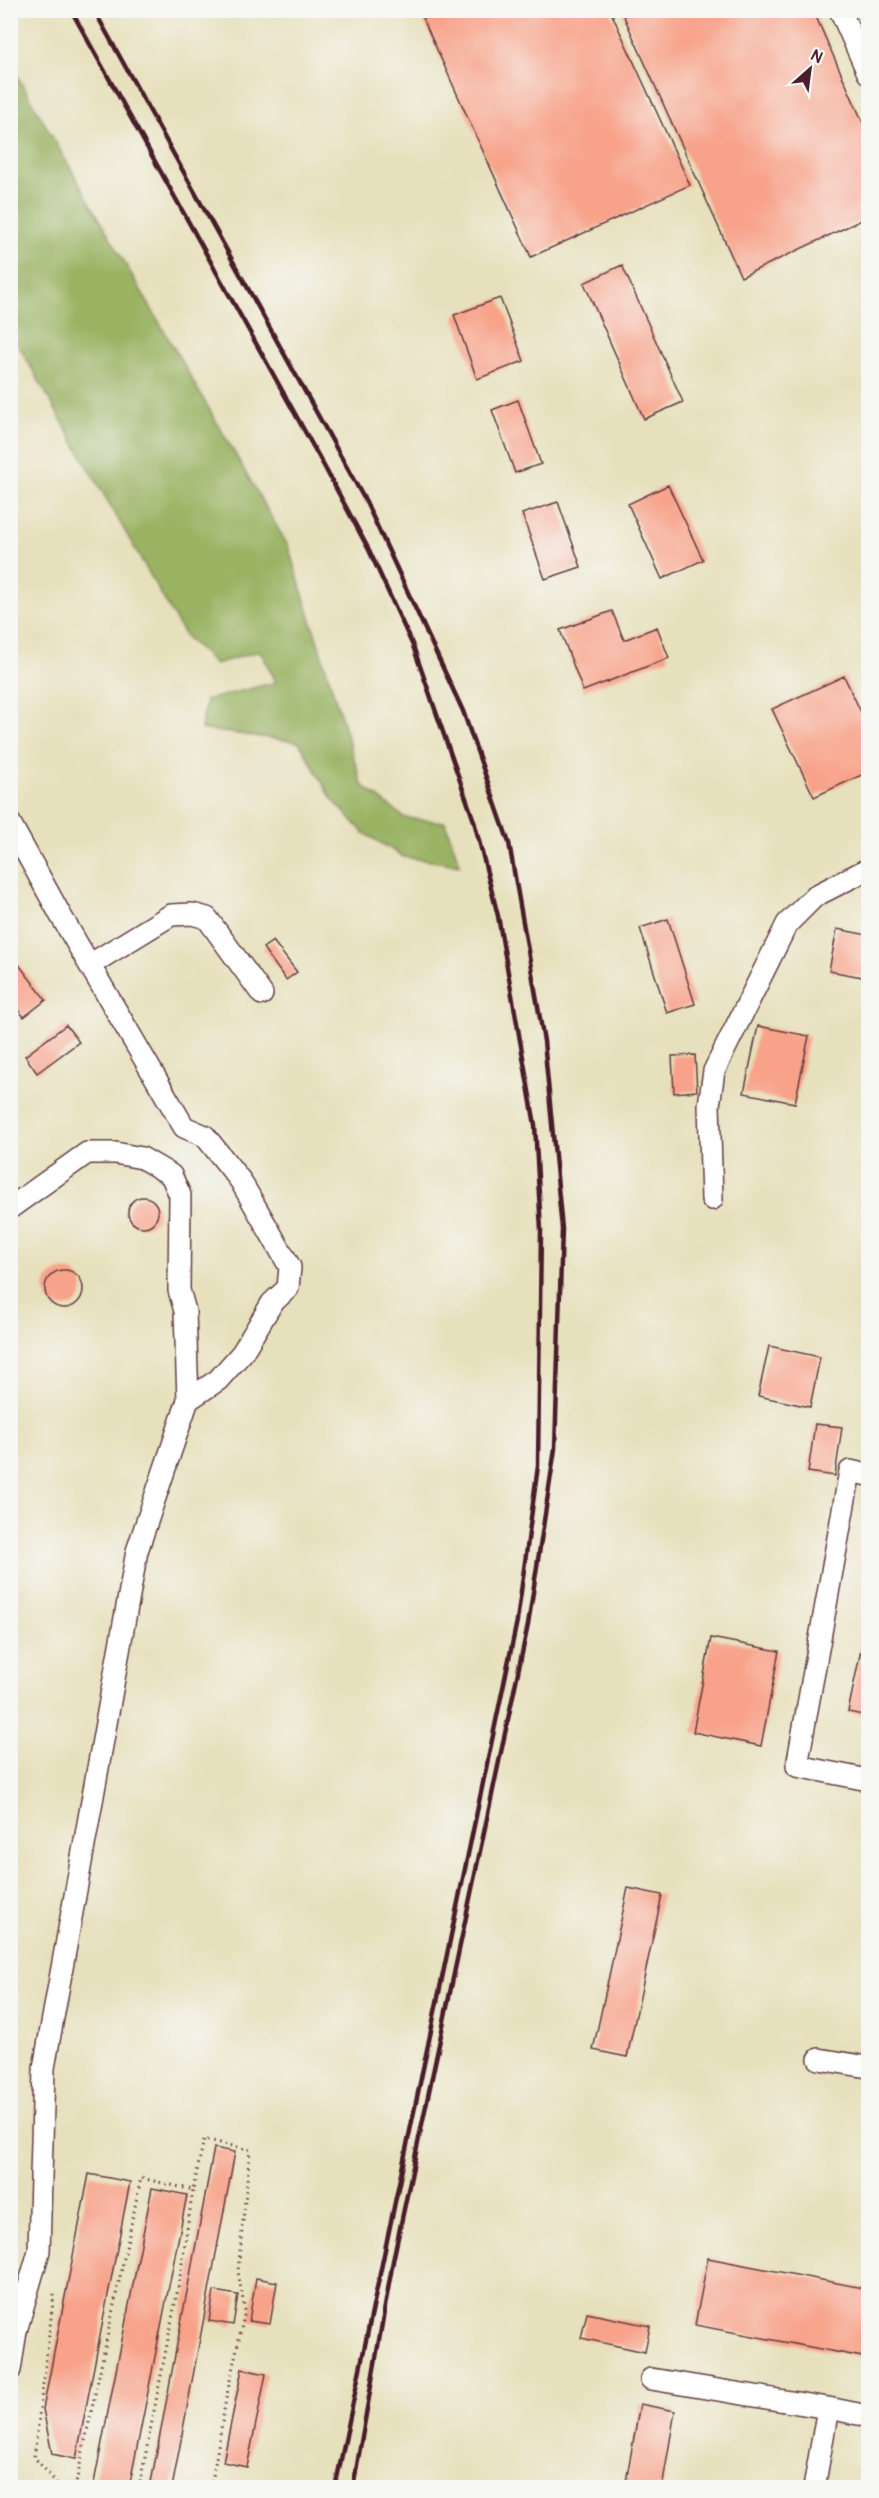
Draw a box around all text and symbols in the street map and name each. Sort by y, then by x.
north arrow [780,39,840,99]
text: N [807,45,826,68]

